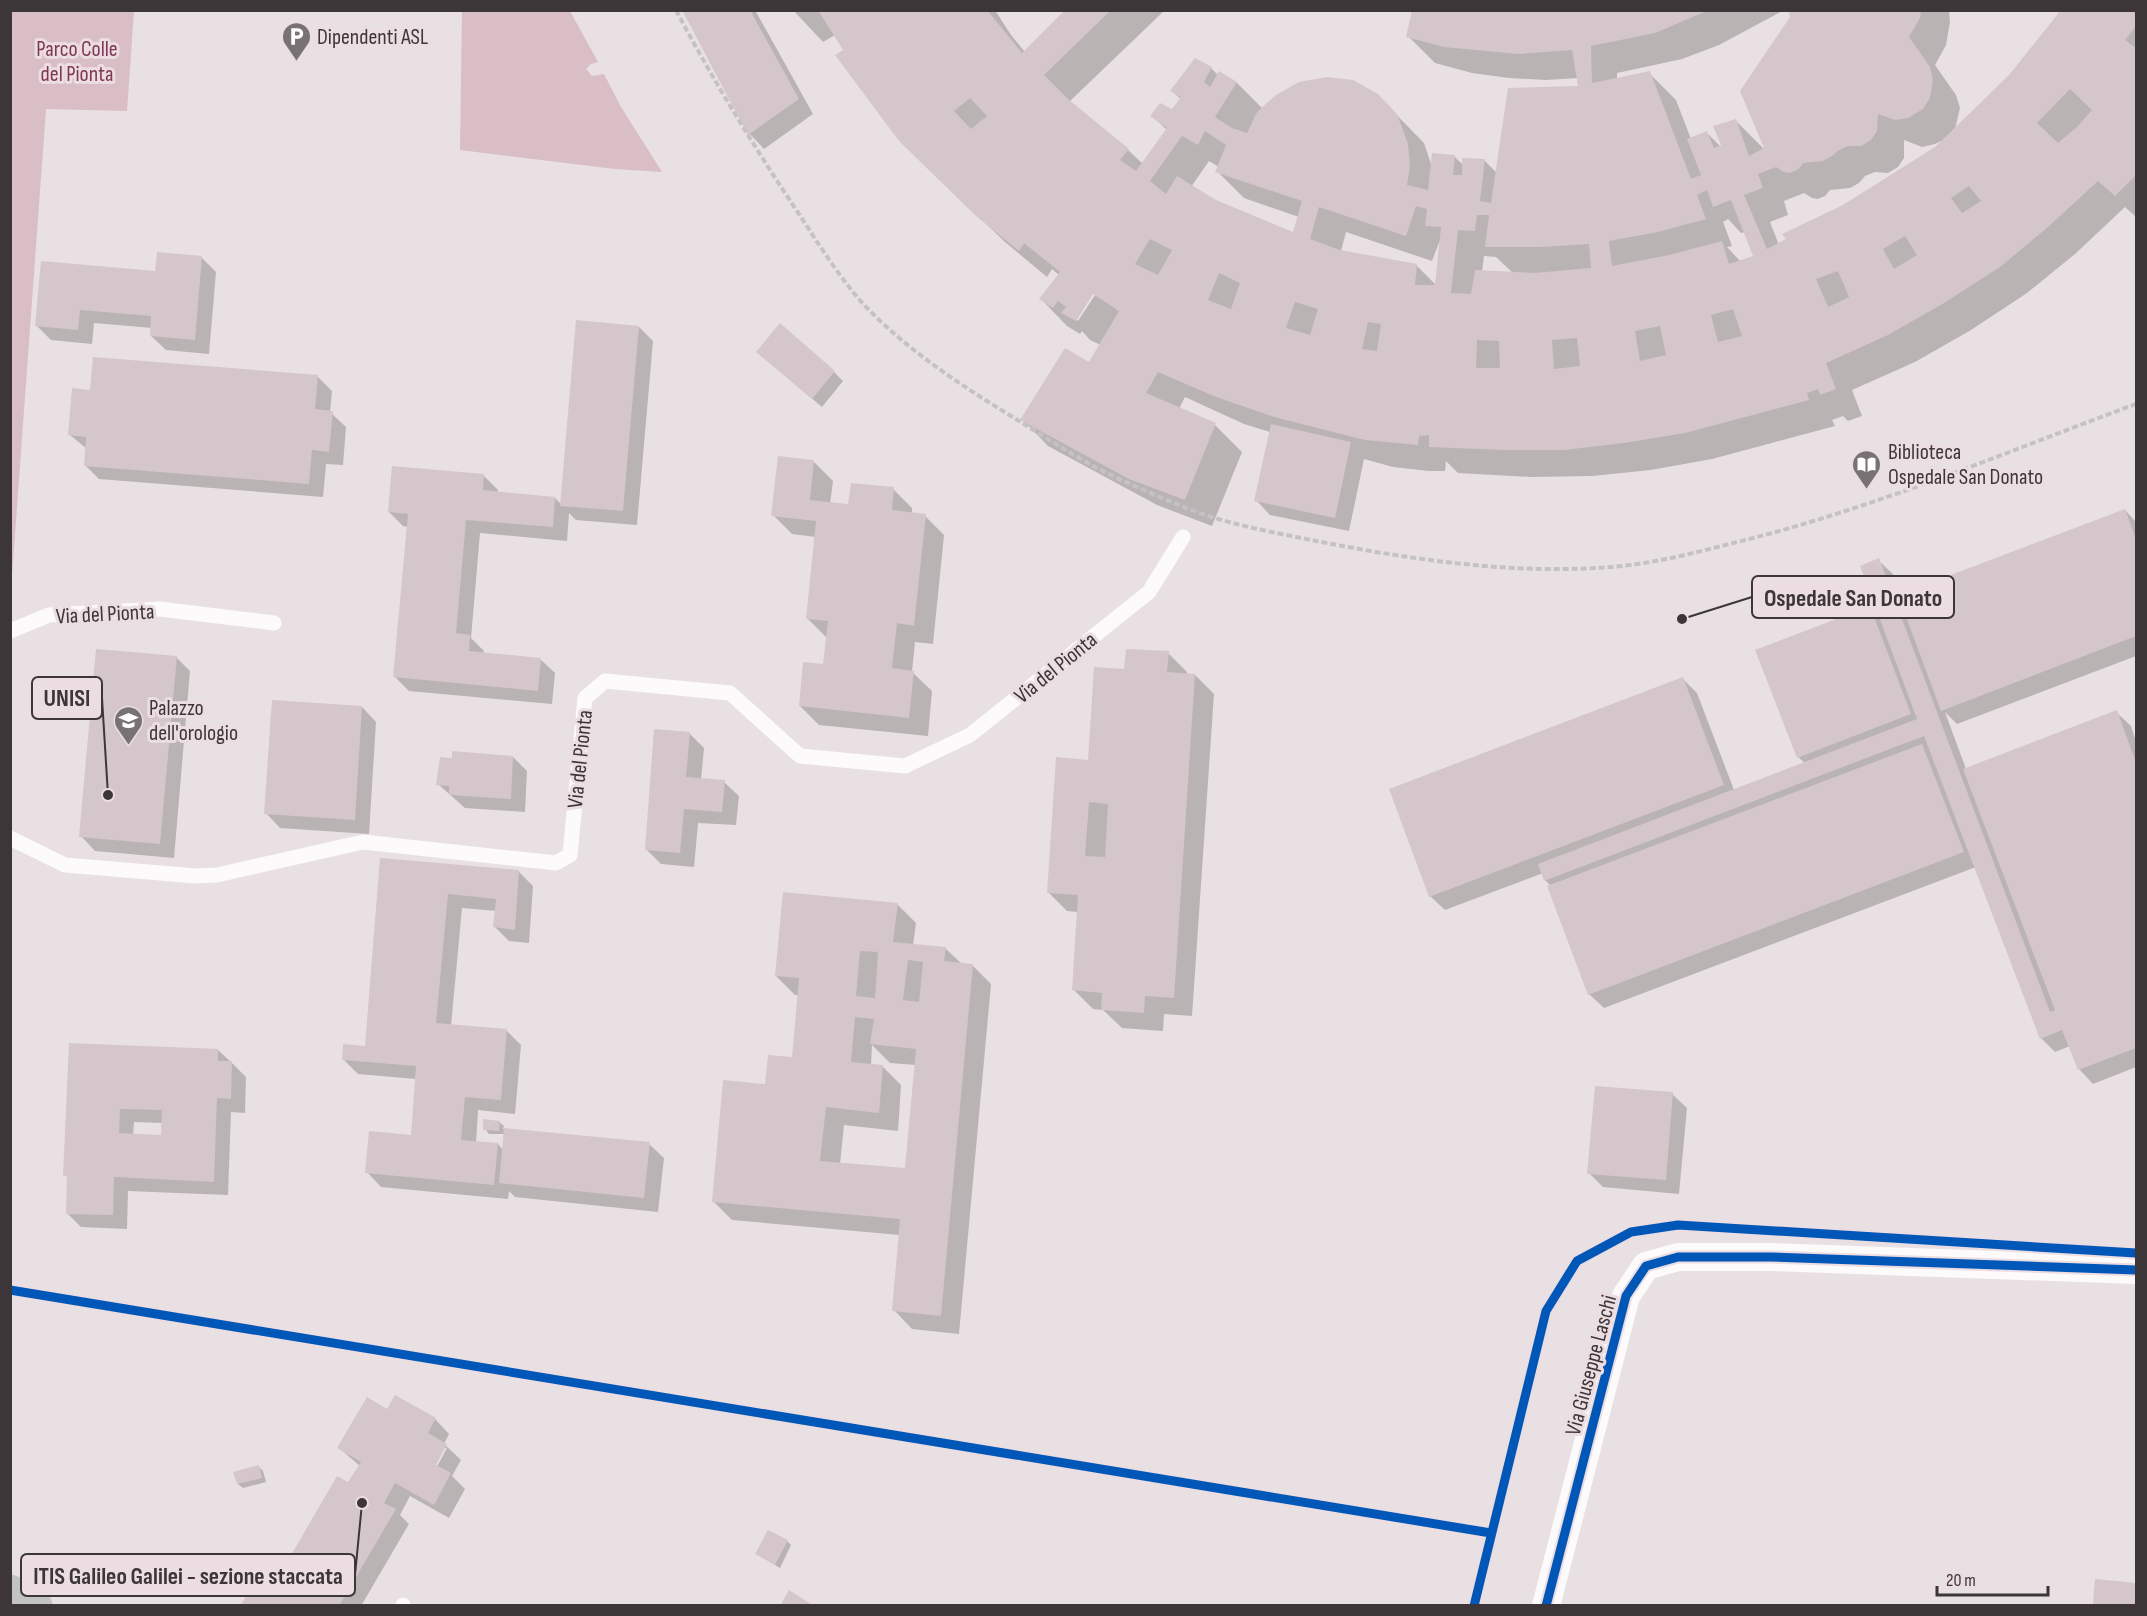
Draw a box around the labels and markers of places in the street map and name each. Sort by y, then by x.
parking icon: Dipendenti ASL [280,20,312,62]
place label: Dipendenti ASL [317,24,428,51]
place label: Biblioteca Ospedale San Donato [1888,439,2043,491]
library icon: Biblioteca Ospedale San Donato [1851,448,1883,490]
callout: Ospedale San Donato [1752,576,1954,618]
callout: UNISI [32,677,102,719]
place label: Palazzo dell'orologio [149,695,238,747]
school or university icon: Palazzo dell'orologio [112,704,144,746]
callout: ITIS Galileo Galilei - sezione staccata [21,1554,355,1596]

